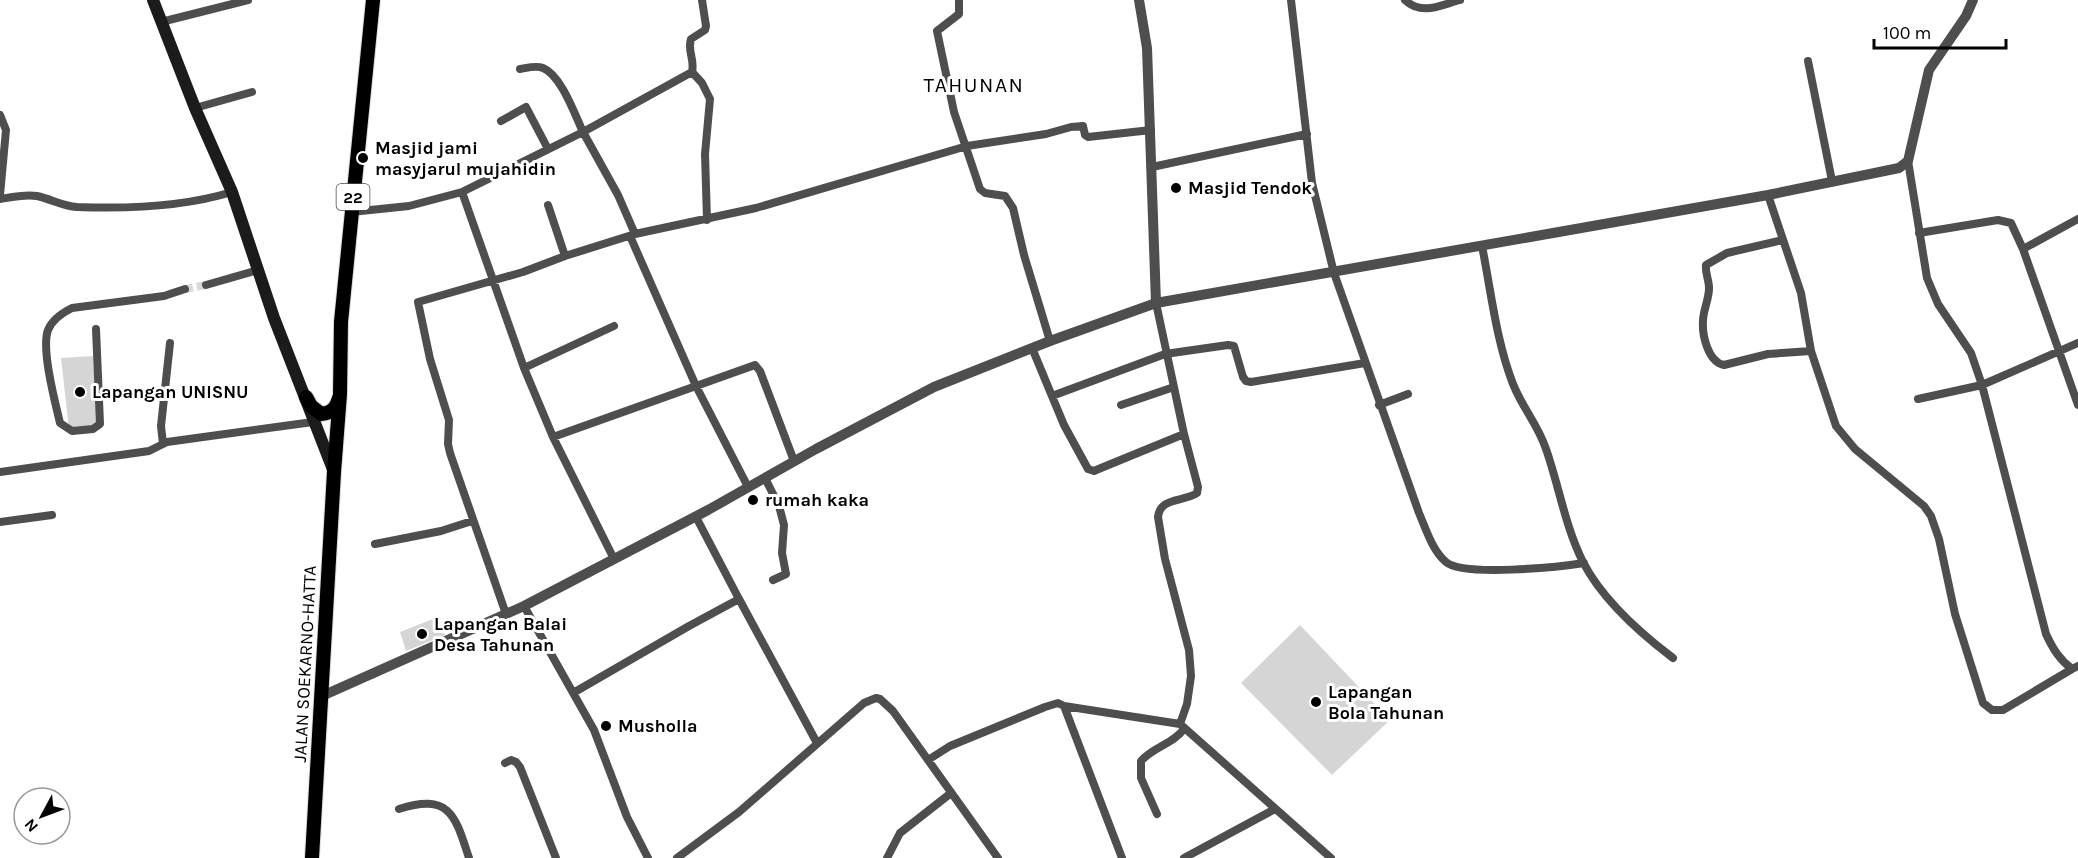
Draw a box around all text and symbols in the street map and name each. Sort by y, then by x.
scale bar [1874,12,2006,50]
text: 100 m [1883,22,1931,44]
district label: TAHUNAN [924,73,1024,97]
place label: Masjid jami masyjarul mujahidin [375,137,556,180]
marker: Masjid jami masyjarul mujahidin [356,151,370,165]
place label: Masjid Tendok [1188,177,1312,199]
marker: Masjid Tendok [1169,181,1183,195]
road number: 22 [336,184,370,210]
place label: Lapangan UNISNU [92,381,249,403]
marker: Lapangan UNISNU [73,385,87,399]
place label: rumah kaka [765,489,869,511]
marker: rumah kaka [746,493,760,507]
street label: JALAN SOEKARNO-HATTA [289,565,321,763]
place label: Lapangan Balai Desa Tahunan [434,613,567,656]
marker: Lapangan Balai Desa Tahunan [415,627,429,641]
place label: Lapangan Bola Tahunan [1328,681,1444,724]
marker: Lapangan Bola Tahunan [1309,695,1323,709]
place label: Musholla [618,715,697,737]
marker: Musholla [599,719,613,733]
north arrow [12,786,72,846]
text: N [20,815,42,836]

